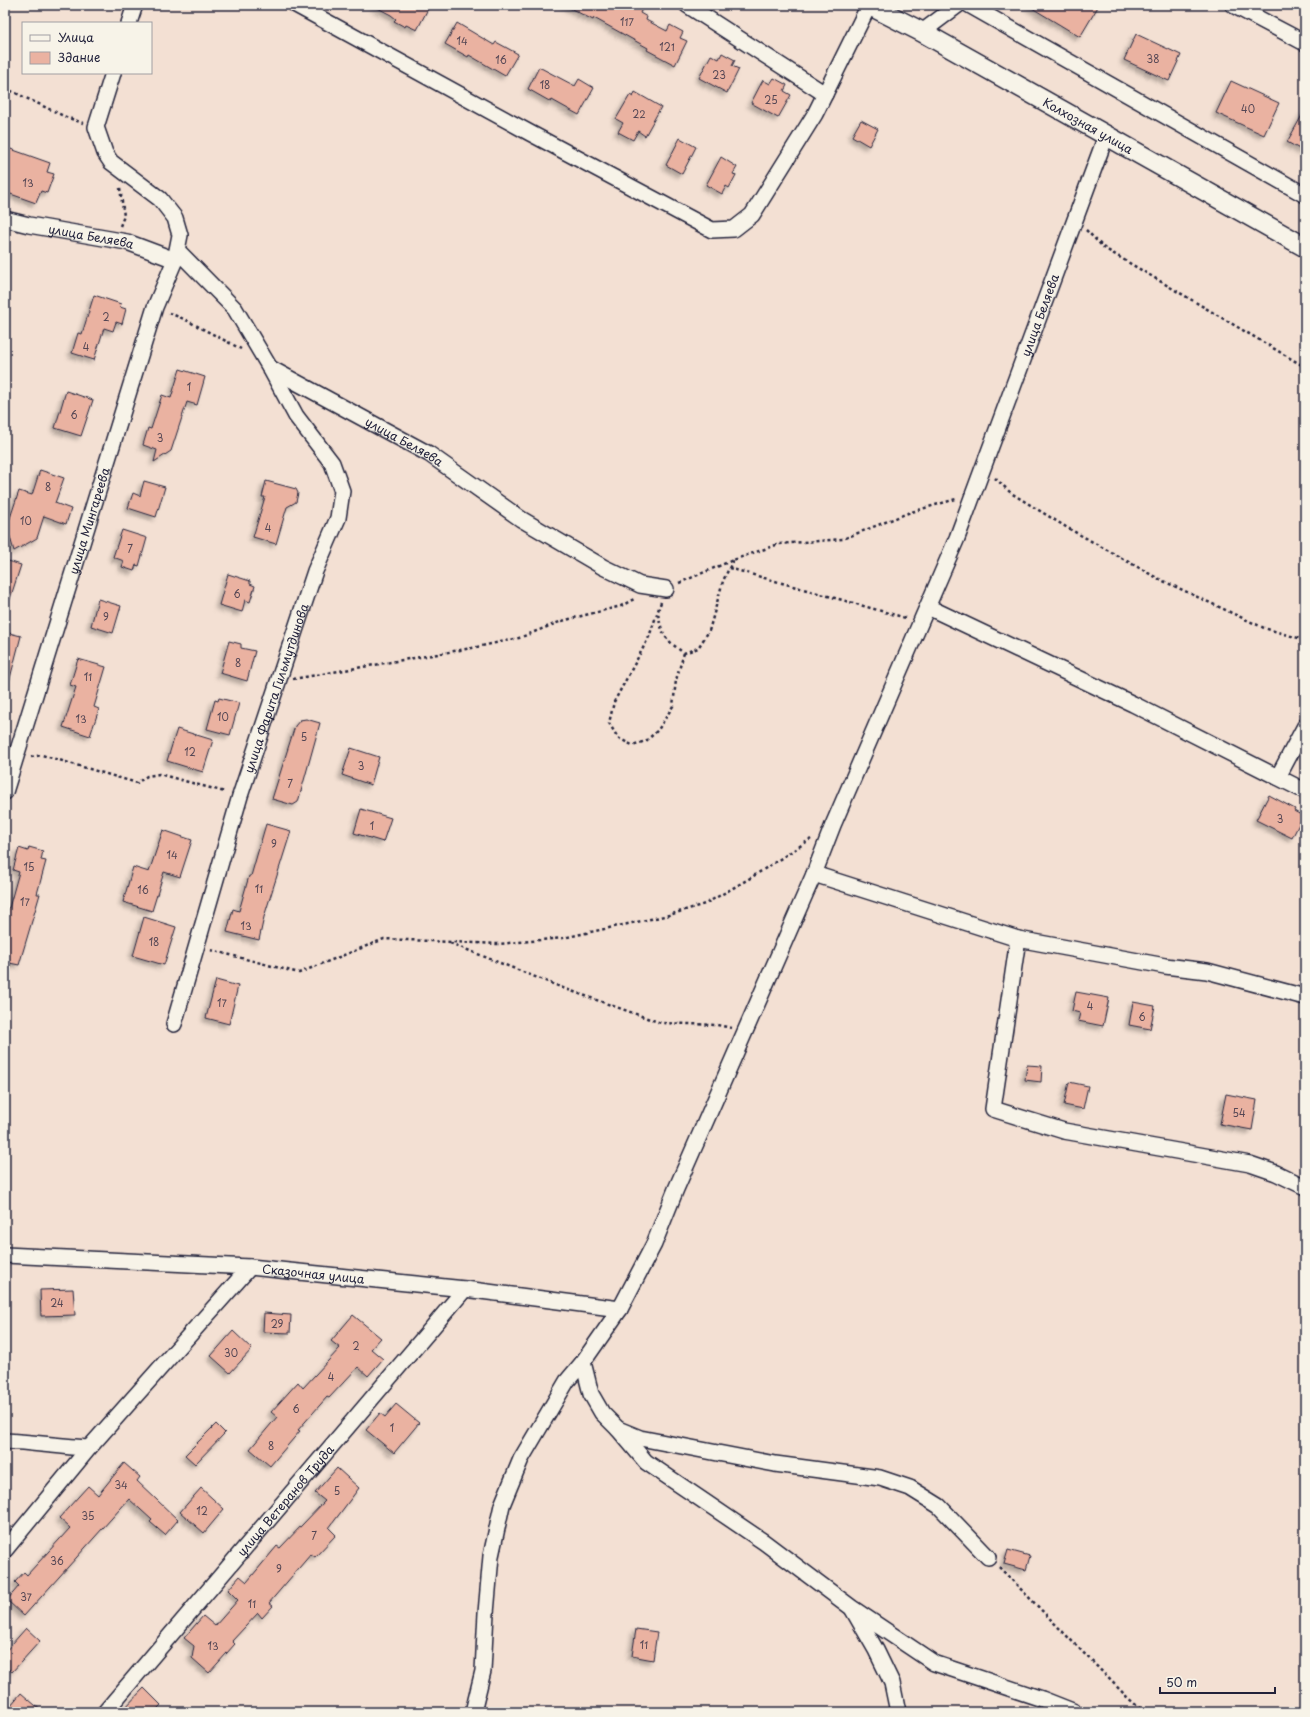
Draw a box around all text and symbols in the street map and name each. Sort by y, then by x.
house number: 117 [620,14,634,29]
legend [22,22,152,74]
text: Улица [58,28,94,46]
house number: 14 [456,33,468,48]
house number: 121 [659,39,675,54]
text: Здание [58,48,100,66]
house number: 38 [1147,51,1159,66]
house number: 16 [495,52,507,67]
house number: 23 [712,67,726,82]
house number: 18 [540,77,550,92]
house number: 25 [764,92,778,107]
street label: Колхозная улица [1040,93,1137,158]
house number: 40 [1241,101,1255,116]
house number: 22 [632,106,646,121]
house number: 13 [22,175,34,190]
street label: улица Беляева [47,220,137,253]
street label: улица Беляева [1016,271,1063,359]
house number: 2 [102,309,110,324]
house number: 4 [83,339,90,354]
house number: 1 [187,379,191,394]
house number: 6 [70,407,78,422]
street label: улица Беляева [362,412,448,471]
house number: 3 [157,430,163,445]
street label: улица Мингареева [64,464,114,576]
house number: 8 [45,479,51,494]
house number: 10 [20,513,32,528]
house number: 4 [265,520,272,535]
house number: 7 [127,541,133,556]
house number: 6 [233,586,241,601]
street label: улица Фарита Гильмутдинова [239,601,313,775]
house number: 9 [103,609,109,624]
house number: 8 [235,655,241,670]
house number: 11 [84,669,92,684]
house number: 10 [217,709,229,724]
house number: 13 [75,711,87,726]
house number: 5 [301,729,307,744]
house number: 12 [184,744,196,759]
house number: 3 [358,758,364,773]
house number: 7 [287,776,293,791]
house number: 3 [1277,811,1283,826]
house number: 1 [370,818,374,833]
house number: 9 [271,836,277,851]
house number: 14 [166,847,178,862]
house number: 15 [24,859,34,874]
house number: 11 [255,881,263,896]
house number: 16 [137,882,149,897]
house number: 17 [20,894,31,909]
house number: 13 [240,918,252,933]
house number: 18 [149,934,159,949]
house number: 17 [217,995,228,1010]
house number: 4 [1087,998,1094,1013]
house number: 6 [1138,1009,1146,1024]
house number: 54 [1232,1105,1246,1120]
street label: Сказочная улица [261,1259,366,1288]
house number: 24 [50,1295,64,1310]
house number: 29 [271,1316,284,1331]
house number: 2 [352,1338,360,1353]
house number: 30 [224,1345,238,1360]
house number: 4 [328,1369,335,1384]
house number: 6 [292,1401,300,1416]
house number: 1 [390,1420,394,1435]
house number: 8 [268,1438,274,1453]
street label: улица Ветеранов Труда [233,1440,338,1560]
house number: 34 [114,1477,128,1492]
house number: 5 [334,1483,340,1498]
house number: 12 [196,1503,208,1518]
house number: 35 [82,1508,94,1523]
house number: 7 [311,1528,317,1543]
house number: 36 [50,1553,64,1568]
house number: 9 [276,1561,282,1576]
house number: 37 [20,1589,33,1604]
house number: 11 [248,1596,256,1611]
house number: 11 [640,1637,648,1652]
house number: 13 [207,1638,219,1653]
scale bar [1160,1669,1275,1695]
text: 50 m [1166,1673,1197,1691]

